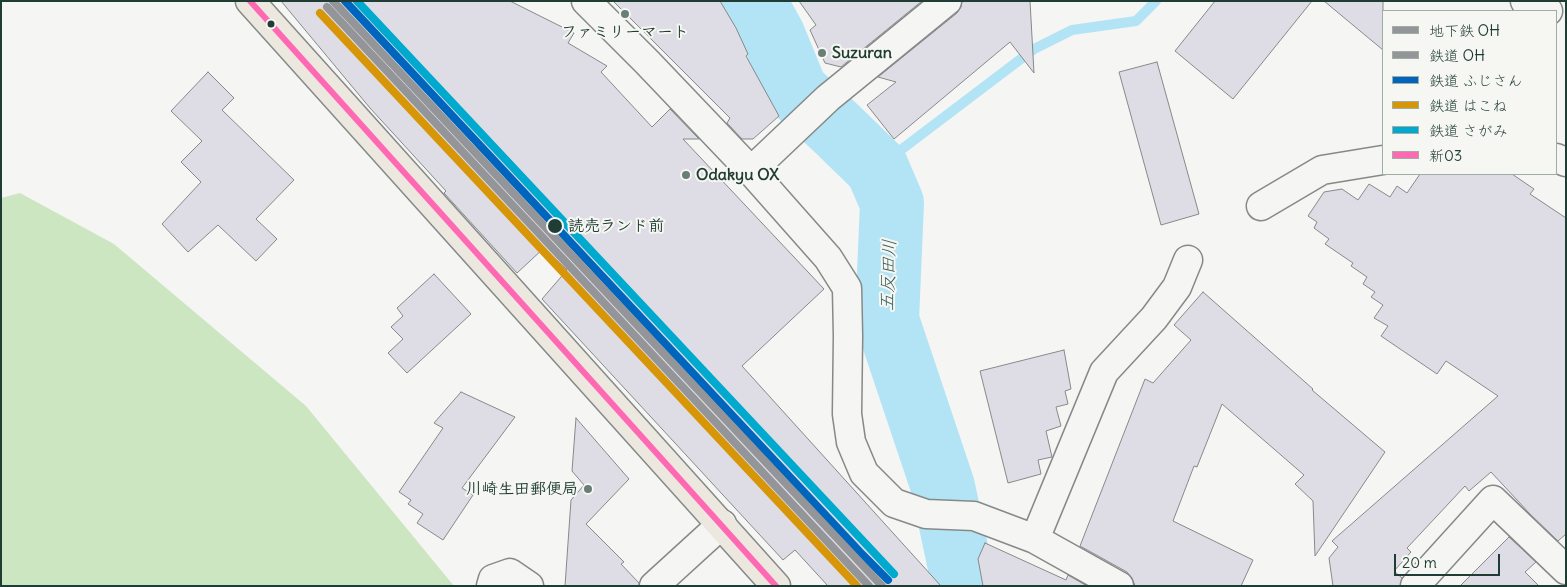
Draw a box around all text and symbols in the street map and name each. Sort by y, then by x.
marker: ファミリーマート [619,8,631,20]
legend [1382,10,1557,175]
unlabelled marker [266,19,276,29]
text: 地下鉄 OH [1429,21,1500,40]
place label: ファミリーマート [561,22,689,42]
place label: Suzuran [832,43,892,63]
text: 鉄道 OH [1429,46,1485,65]
marker: Suzuran [816,47,828,59]
text: 鉄道 ふじさん [1429,71,1523,90]
text: 鉄道 はこね [1429,96,1508,115]
text: 鉄道 さがみ [1429,121,1508,140]
text: 新03 [1429,146,1462,165]
place label: Odakyu OX [696,165,779,185]
marker: Odakyu OX [680,169,692,181]
place label: 読売ランド前 [568,216,664,236]
marker: 読売ランド前 [546,217,564,235]
water label: 五反田川 [877,239,901,311]
place label: 川崎生田郵便局 [466,479,578,499]
marker: 川崎生田郵便局 [582,483,594,495]
scale bar [1397,544,1503,576]
text: 20 m [1402,553,1437,572]

